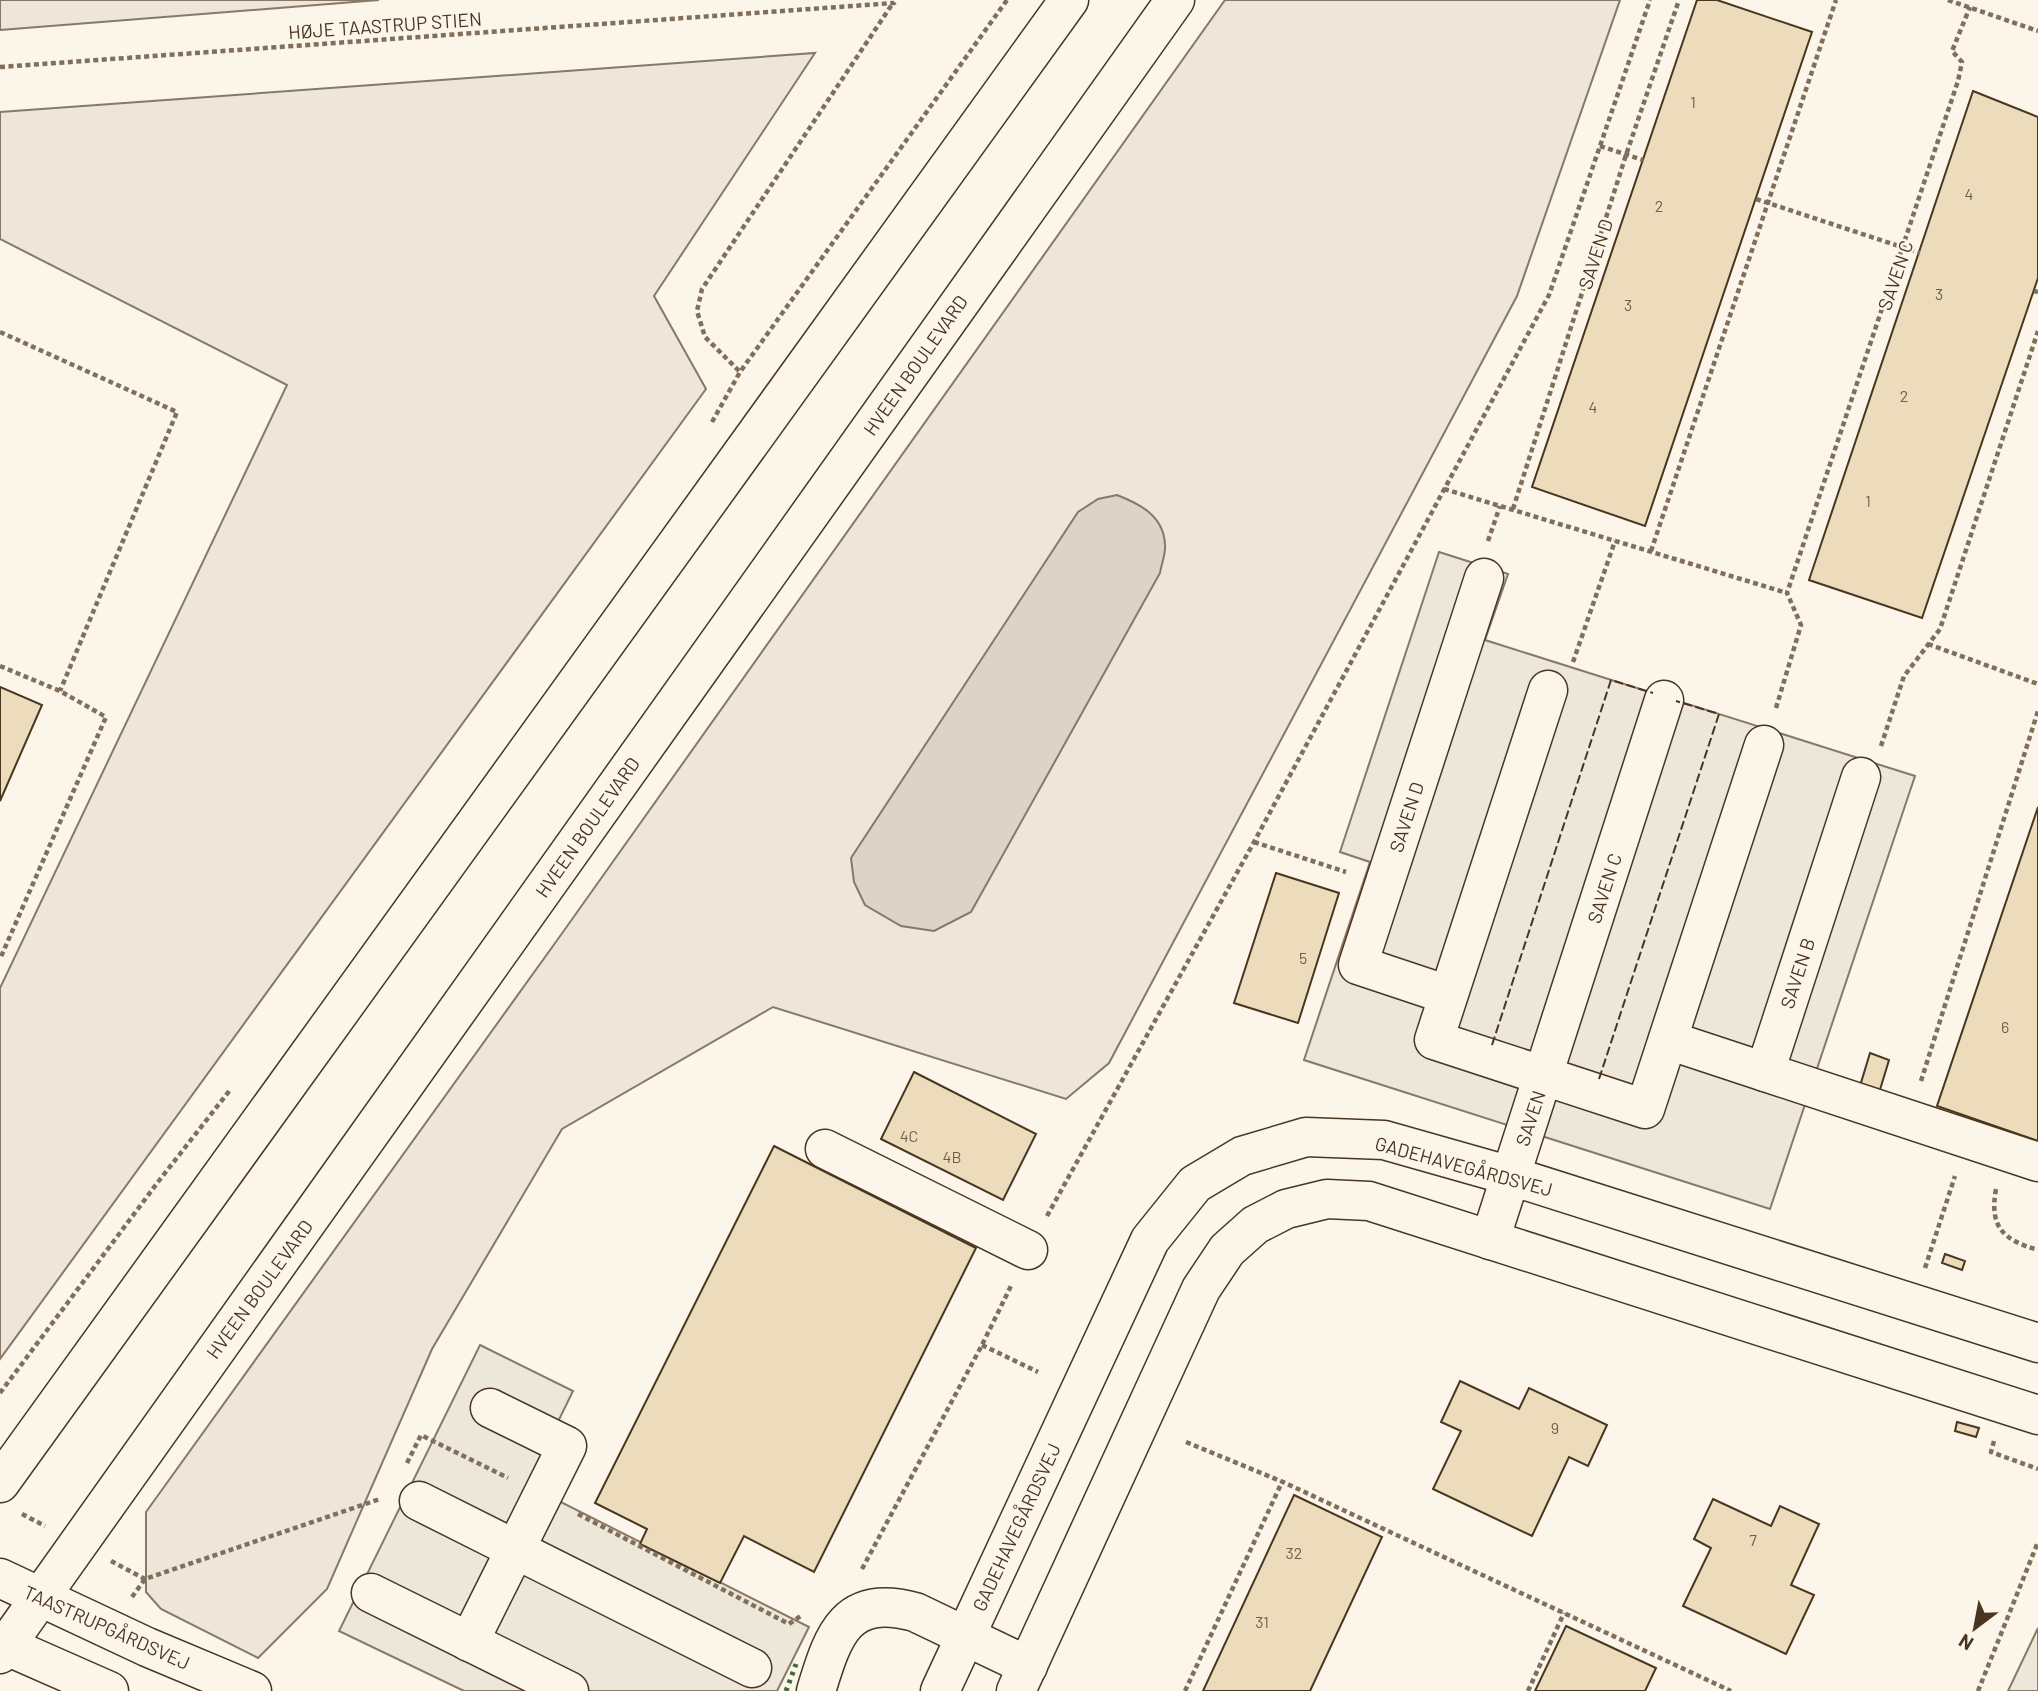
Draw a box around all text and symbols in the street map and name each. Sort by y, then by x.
street label: HØJE TAASTRUP STIEN [287,7,483,43]
house number: 1 [1690,92,1696,111]
house number: 4 [1965,184,1973,203]
house number: 2 [1655,196,1663,215]
street label: SAVEN D [1573,216,1617,292]
street label: SAVEN C [1872,237,1918,313]
house number: 3 [1935,284,1943,303]
street label: HVEEN BOULEVARD [858,290,972,440]
house number: 3 [1624,295,1632,314]
house number: 2 [1900,386,1908,405]
house number: 4 [1589,397,1597,416]
house number: 1 [1865,491,1871,510]
street label: HVEEN BOULEVARD [530,752,644,902]
street label: SAVEN D [1384,779,1428,855]
street label: SAVEN C [1582,850,1626,926]
street label: SAVEN B [1775,935,1819,1011]
house number: 5 [1299,948,1307,967]
house number: 6 [2001,1017,2009,1036]
street label: SAVEN [1510,1087,1550,1149]
house number: 4C [900,1126,918,1145]
street label: GADEHAVEGÅRDSVEJ [1373,1131,1555,1201]
house number: 4B [943,1147,961,1166]
street label: HVEEN BOULEVARD [201,1215,317,1363]
house number: 9 [1551,1418,1559,1437]
street label: GADEHAVEGÅRDSVEJ [967,1439,1065,1615]
house number: 7 [1749,1530,1757,1549]
house number: 32 [1286,1543,1302,1562]
street label: TAASTRUPGÅRDSVEJ [20,1580,194,1674]
north arrow [1940,1593,2010,1663]
house number: 31 [1255,1612,1269,1631]
text: N [1954,1630,1977,1656]

